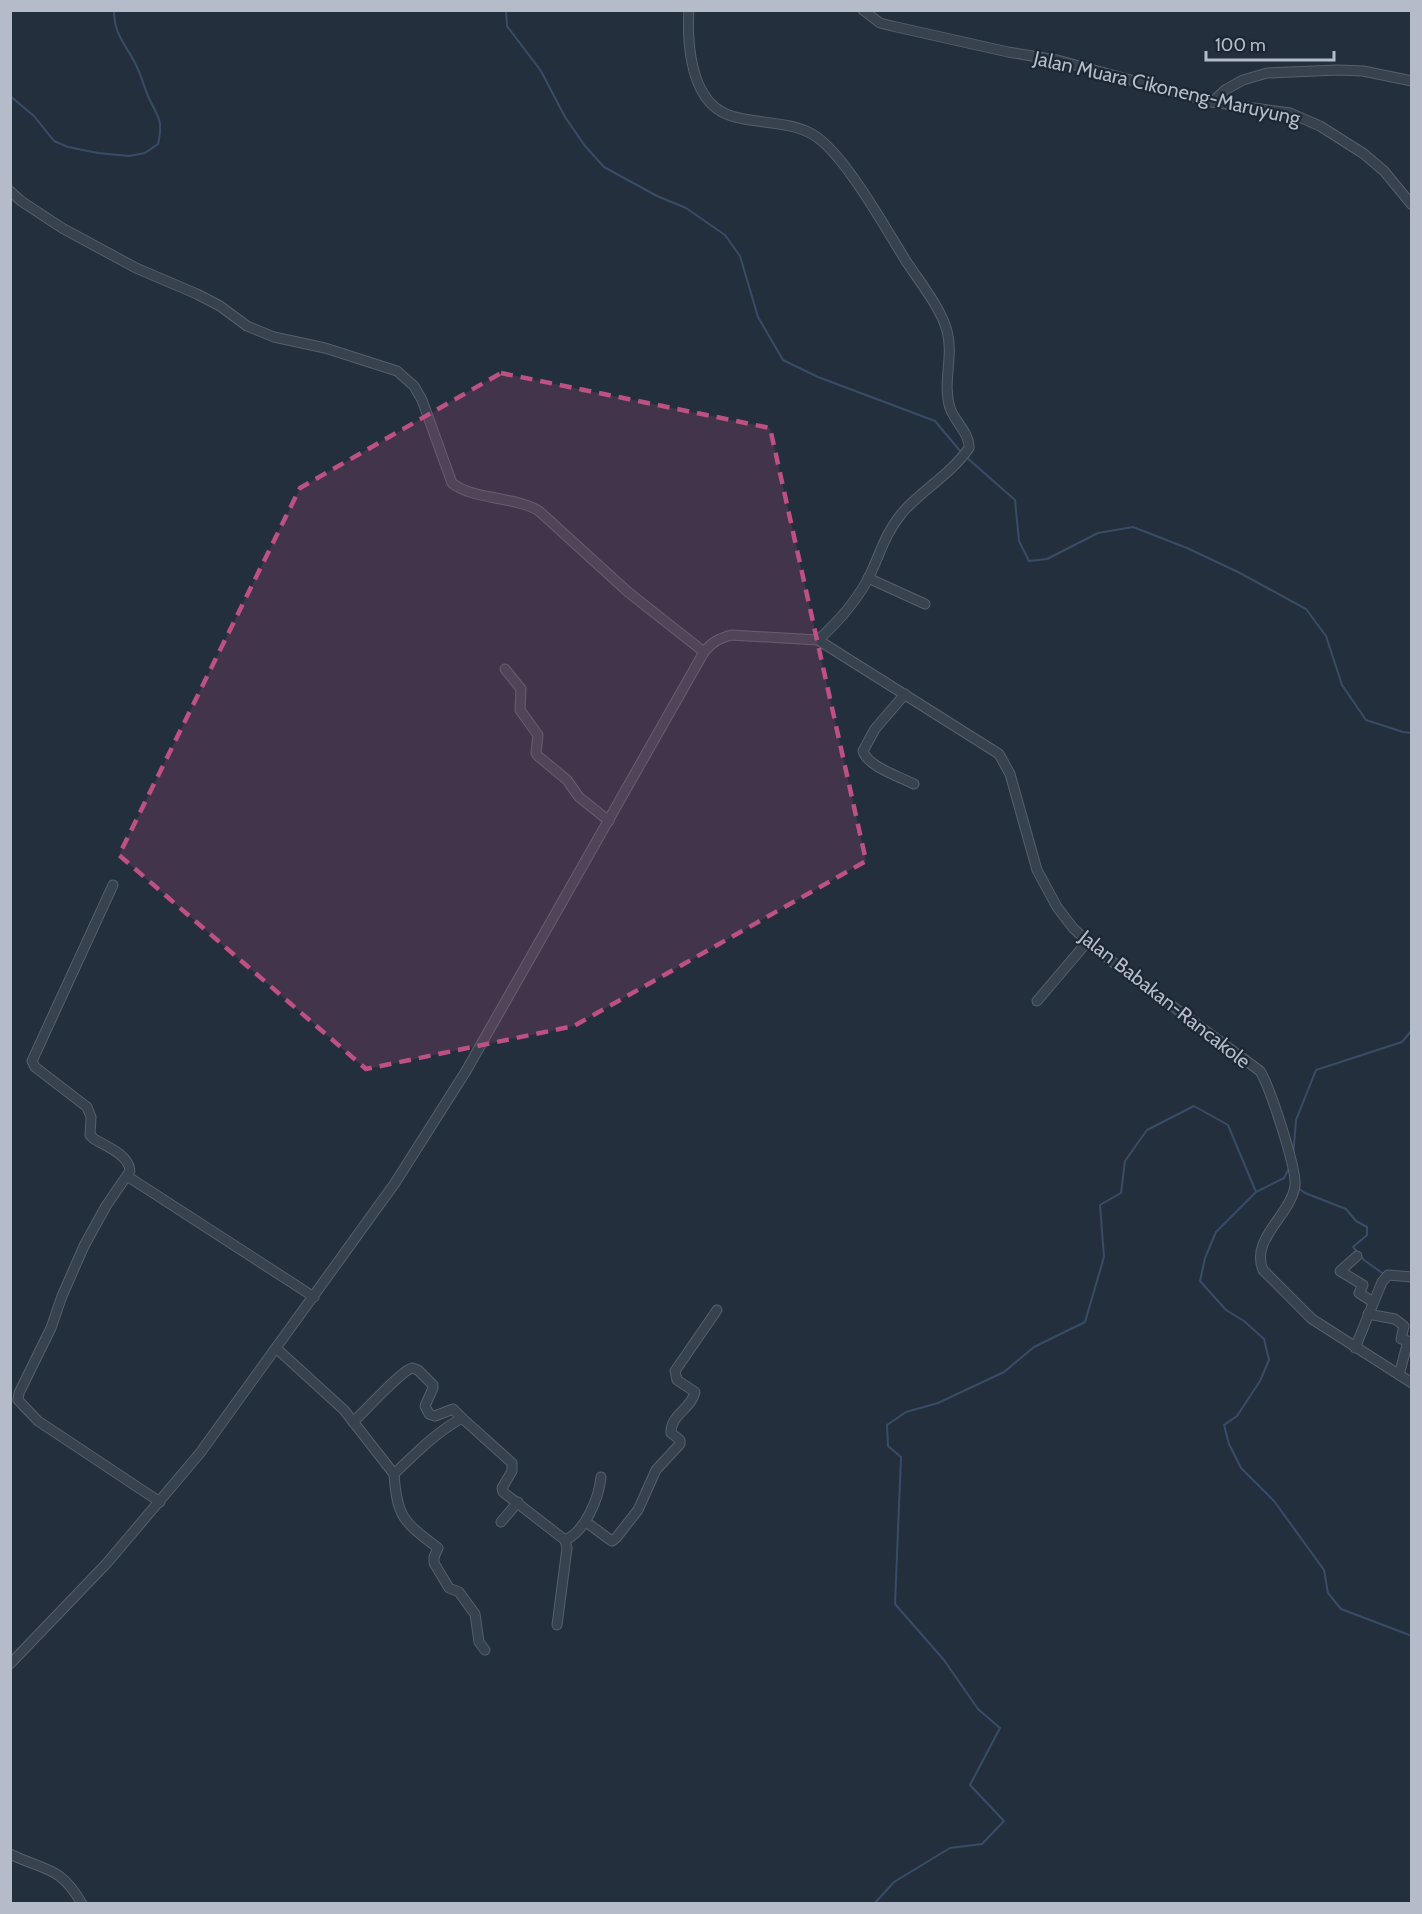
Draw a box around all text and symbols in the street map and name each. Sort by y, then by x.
scale bar [1206,24,1334,62]
text: 100 m [1215,34,1266,56]
street label: Jalan Muara Cikoneng-Maruyung [1030,45,1304,131]
street label: Jalan Babakan-Rancakole [1074,924,1255,1073]

